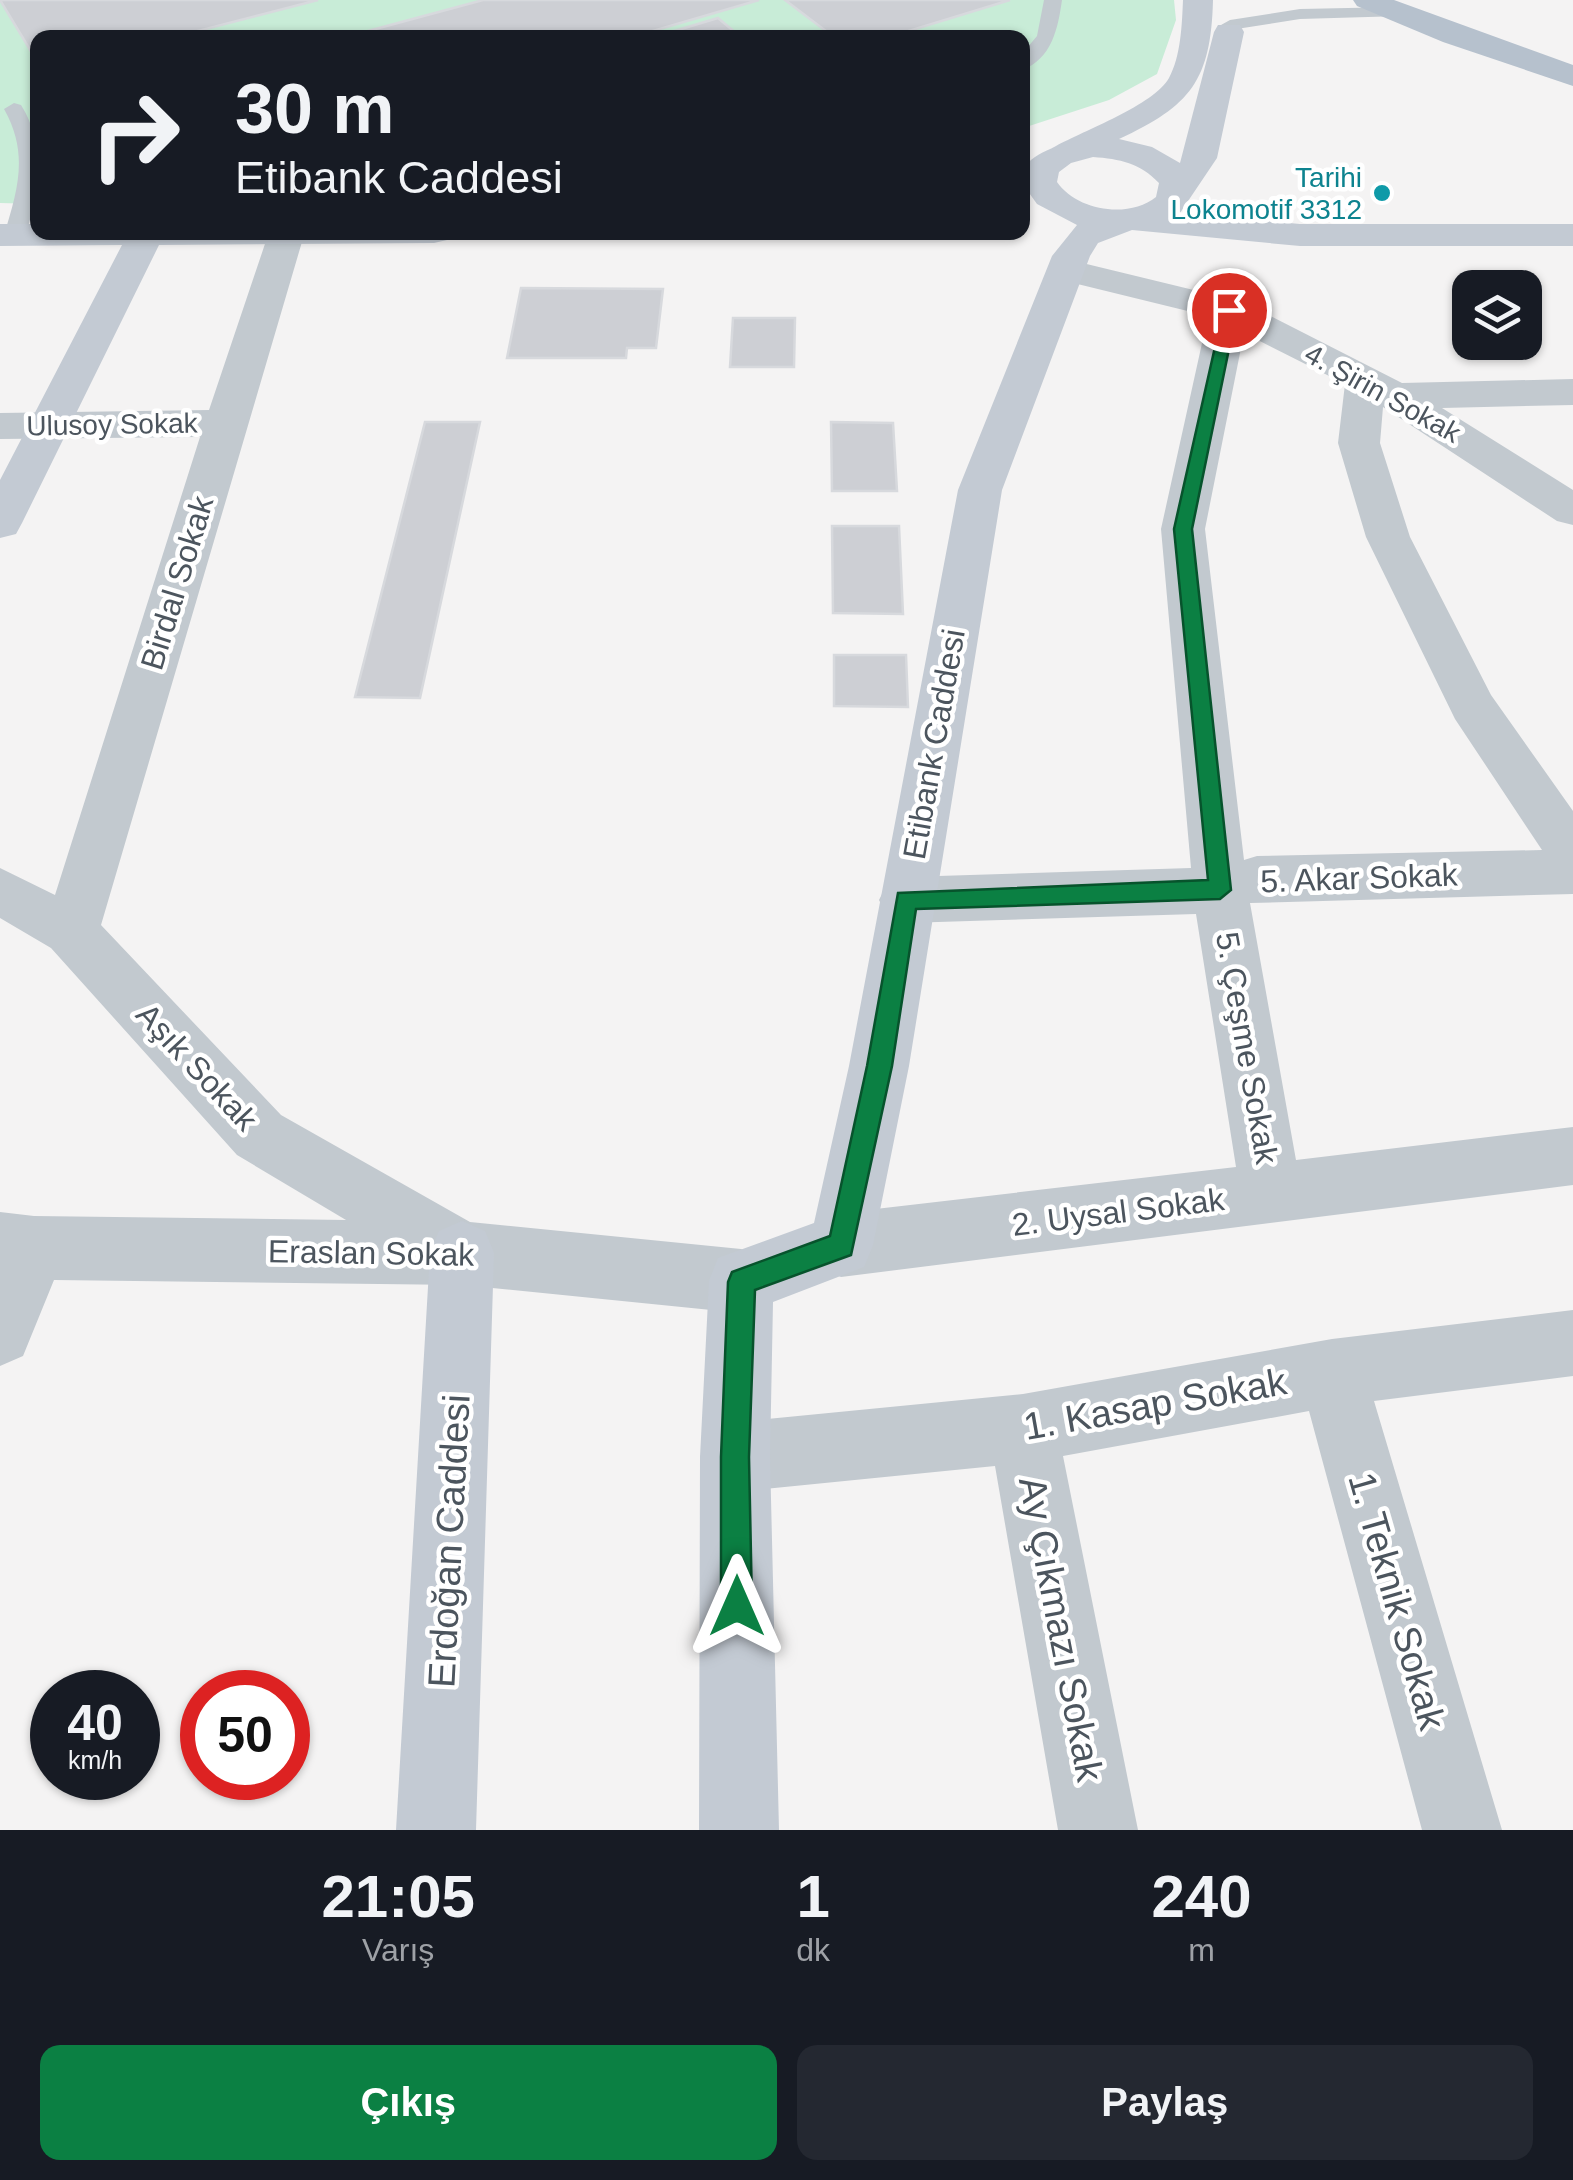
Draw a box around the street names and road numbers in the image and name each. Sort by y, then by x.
street label: 4. Şirin Sokak [1300,338,1467,449]
street label: Ulusoy Sokak [26,407,199,441]
street label: Birdal Sokak [134,491,221,674]
street label: Etibank Caddesi [896,626,972,862]
street label: 5. Akar Sokak [1260,857,1459,899]
street label: 5. Çeşme Sokak [1209,929,1285,1168]
street label: Aşık Sokak [129,996,265,1139]
street label: 2. Uysal Sokak [1010,1181,1227,1243]
street label: Eraslan Sokak [268,1233,475,1273]
street label: 1. Kasap Sokak [1020,1360,1291,1448]
street label: Erdoğan Caddesi [420,1393,478,1689]
street label: 1. Teknik Sokak [1340,1468,1454,1735]
street label: Ay Çıkmazı Sokak [1011,1473,1111,1786]

